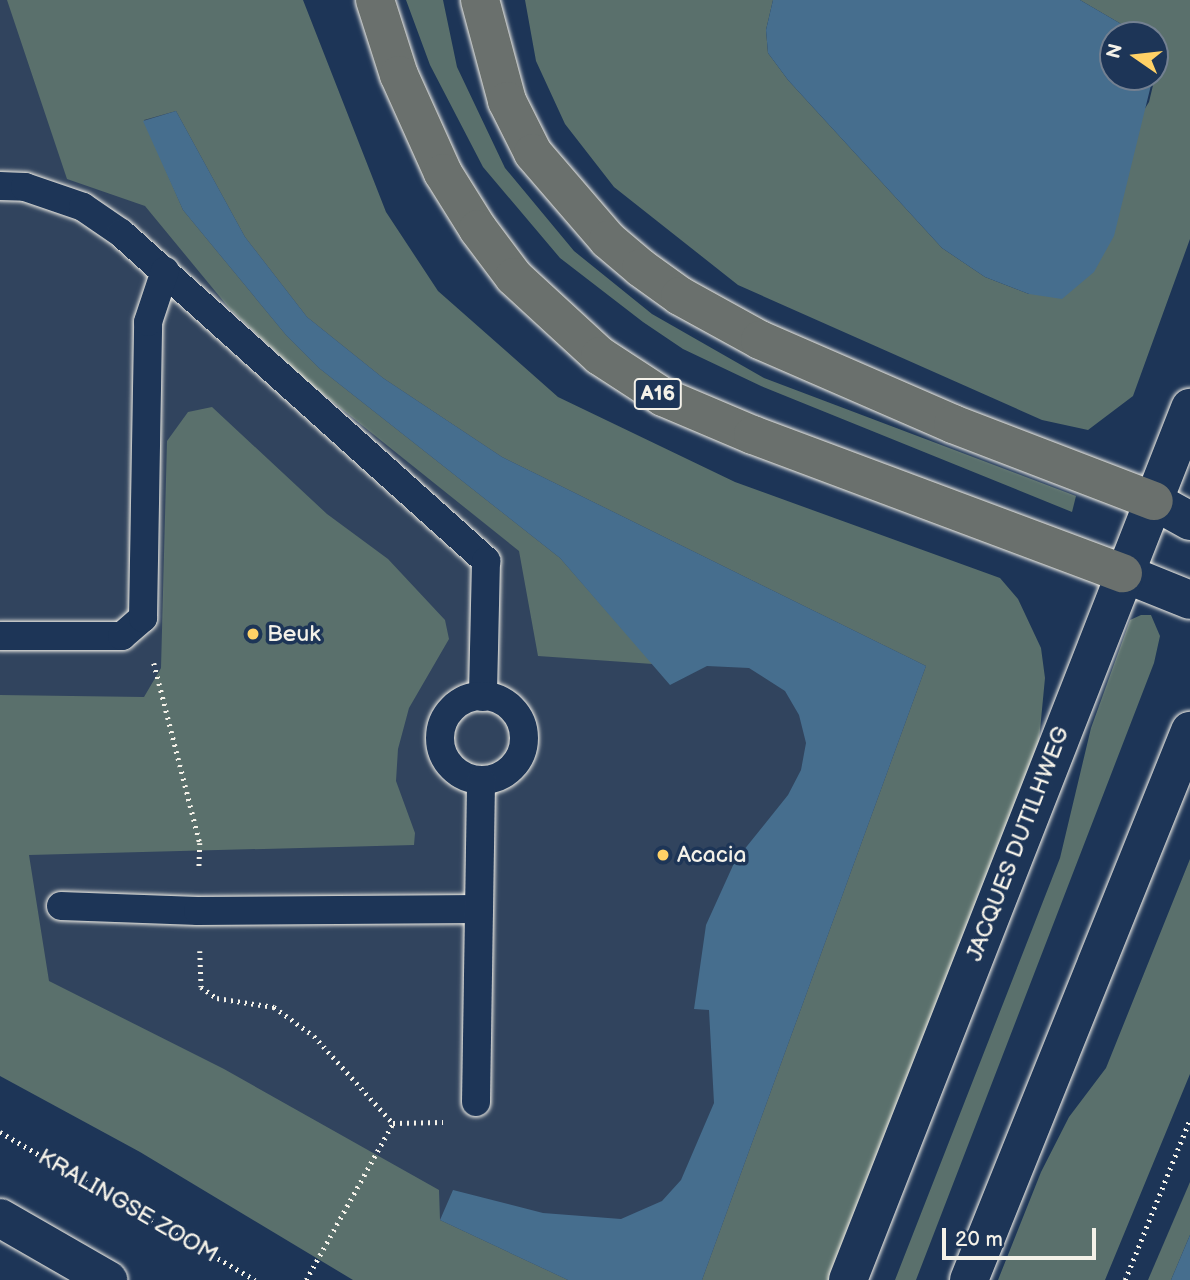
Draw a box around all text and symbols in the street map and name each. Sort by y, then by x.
north arrow [1099,21,1169,91]
text: N [1102,42,1128,61]
road number: A16 [634,376,682,412]
place label: Beuk [267,620,320,648]
marker: Beuk [245,626,261,642]
street label: JACQUES DUTILHWEG [961,723,1075,965]
place label: Acacia [677,841,746,869]
marker: Acacia [655,847,671,863]
street label: KRALINGSE ZOOM [33,1143,223,1269]
scale bar [945,1214,1099,1258]
text: 20 m [955,1227,1003,1252]

